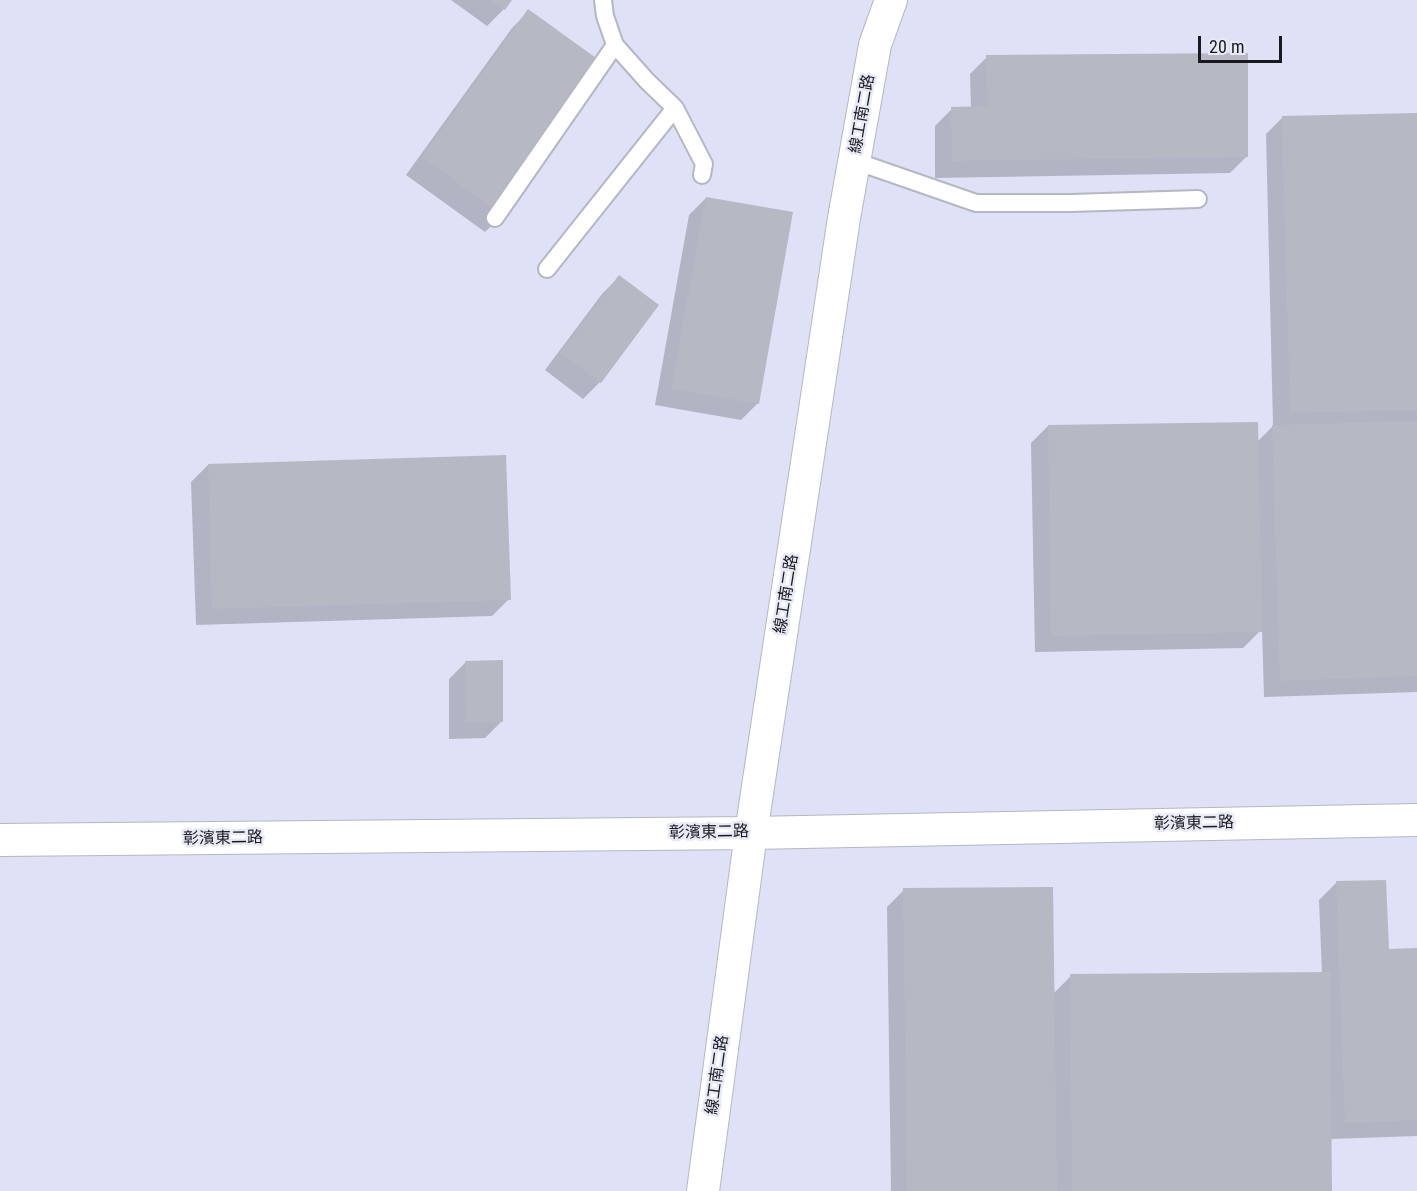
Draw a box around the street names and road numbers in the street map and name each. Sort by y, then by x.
street label: 線工南二路 [847,73,879,155]
street label: 線工南二路 [771,553,803,635]
street label: 彰濱東二路 [1154,814,1234,834]
street label: 彰濱東二路 [669,823,749,843]
street label: 彰濱東二路 [183,829,263,849]
street label: 線工南二路 [703,1034,733,1116]

